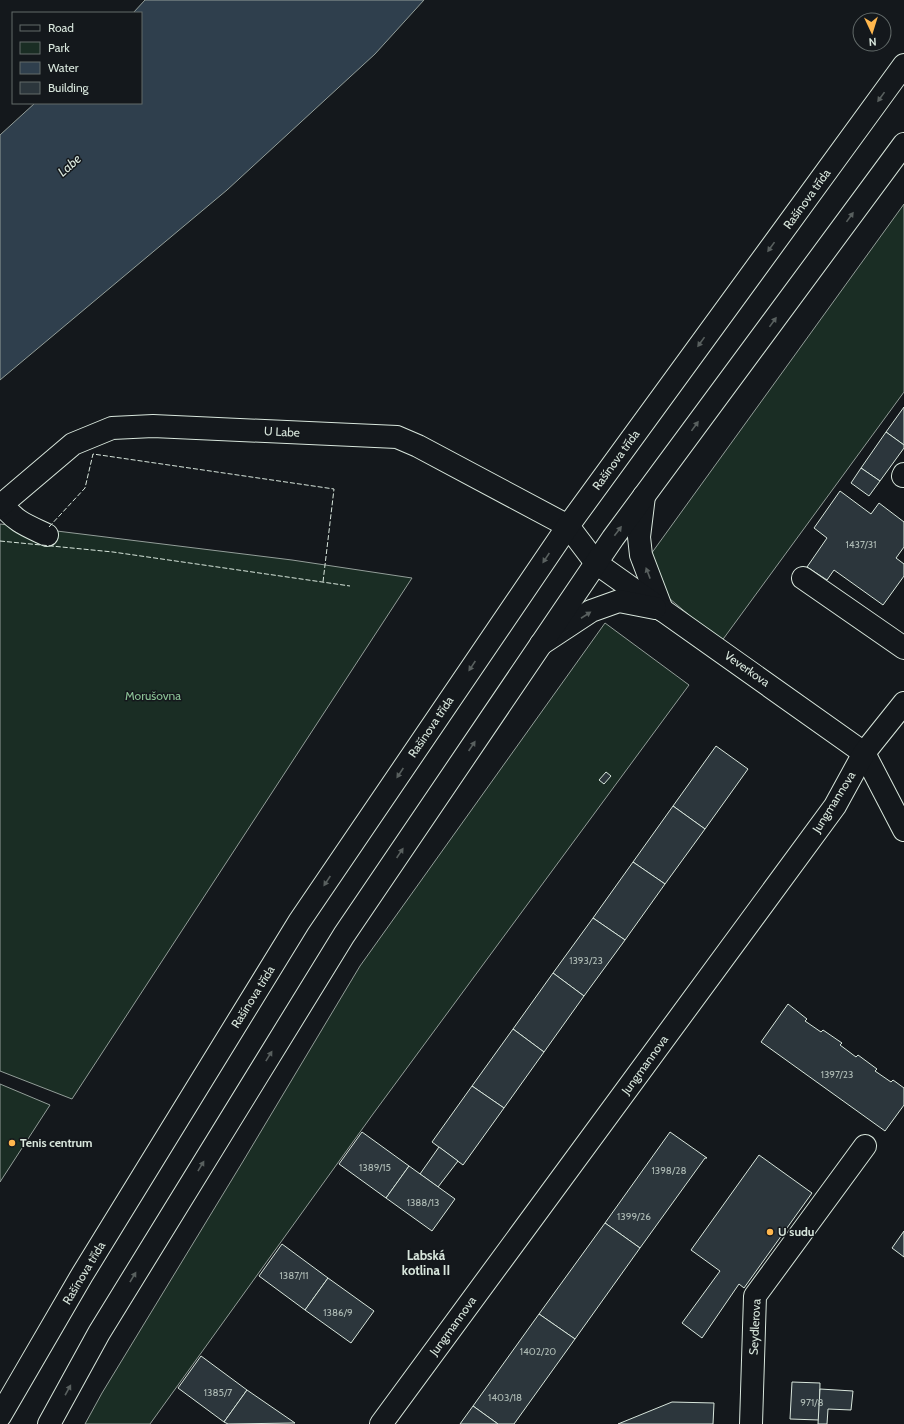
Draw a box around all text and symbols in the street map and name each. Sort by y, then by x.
legend [12,12,142,104]
north arrow [852,12,892,52]
text: Road [48,20,74,35]
text: N [868,35,877,49]
text: Park [48,40,70,55]
text: Water [48,60,79,75]
text: Building [48,80,90,95]
one-way arrow [877,92,885,102]
water label: Labe [54,150,84,180]
street label: Rašínova třída [780,165,834,232]
one-way arrow [846,212,854,223]
one-way arrow [767,242,775,252]
one-way arrow [769,316,777,327]
one-way arrow [697,337,706,348]
one-way arrow [691,421,700,432]
street label: U Labe [264,423,300,440]
street label: Rašínova třída [589,426,643,493]
one-way arrow [614,525,622,536]
house number: 1437/31 [846,538,876,551]
one-way arrow [542,553,550,564]
one-way arrow [645,567,651,579]
one-way arrow [580,611,591,619]
street label: Veverkova [722,648,773,690]
one-way arrow [468,661,476,671]
park label: Morušovna [125,688,181,703]
street label: Rašínova třída [405,693,457,760]
one-way arrow [469,740,476,751]
one-way arrow [396,768,404,779]
street label: Jungmannova [808,768,859,836]
one-way arrow [396,848,404,858]
one-way arrow [323,876,331,886]
house number: 1393/23 [569,954,603,967]
street label: Rašínova třída [227,963,278,1031]
street label: Jungmannova [617,1032,671,1098]
one-way arrow [266,1050,273,1062]
house number: 1397/23 [821,1068,853,1081]
place label: Tenis centrum [20,1135,93,1150]
marker: Tenis centrum [7,1138,17,1148]
one-way arrow [197,1161,205,1171]
house number: 1389/15 [359,1161,391,1174]
house number: 1398/28 [652,1164,686,1177]
house number: 1388/13 [407,1196,439,1209]
house number: 1399/26 [617,1210,651,1223]
place label: U sudu [778,1224,815,1239]
marker: U sudu [765,1227,775,1237]
street label: Rašínova třída [59,1238,108,1307]
district label: Labská kotlina II [402,1247,450,1278]
house number: 1387/11 [280,1269,308,1282]
one-way arrow [130,1271,137,1283]
street label: Jungmannova [425,1293,479,1359]
street label: Seydlerova [746,1298,763,1355]
house number: 1386/9 [323,1306,353,1319]
house number: 1402/20 [520,1345,556,1358]
one-way arrow [65,1384,72,1396]
house number: 1385/7 [204,1386,232,1399]
house number: 1403/18 [488,1391,522,1404]
house number: 971/8 [800,1396,824,1409]

